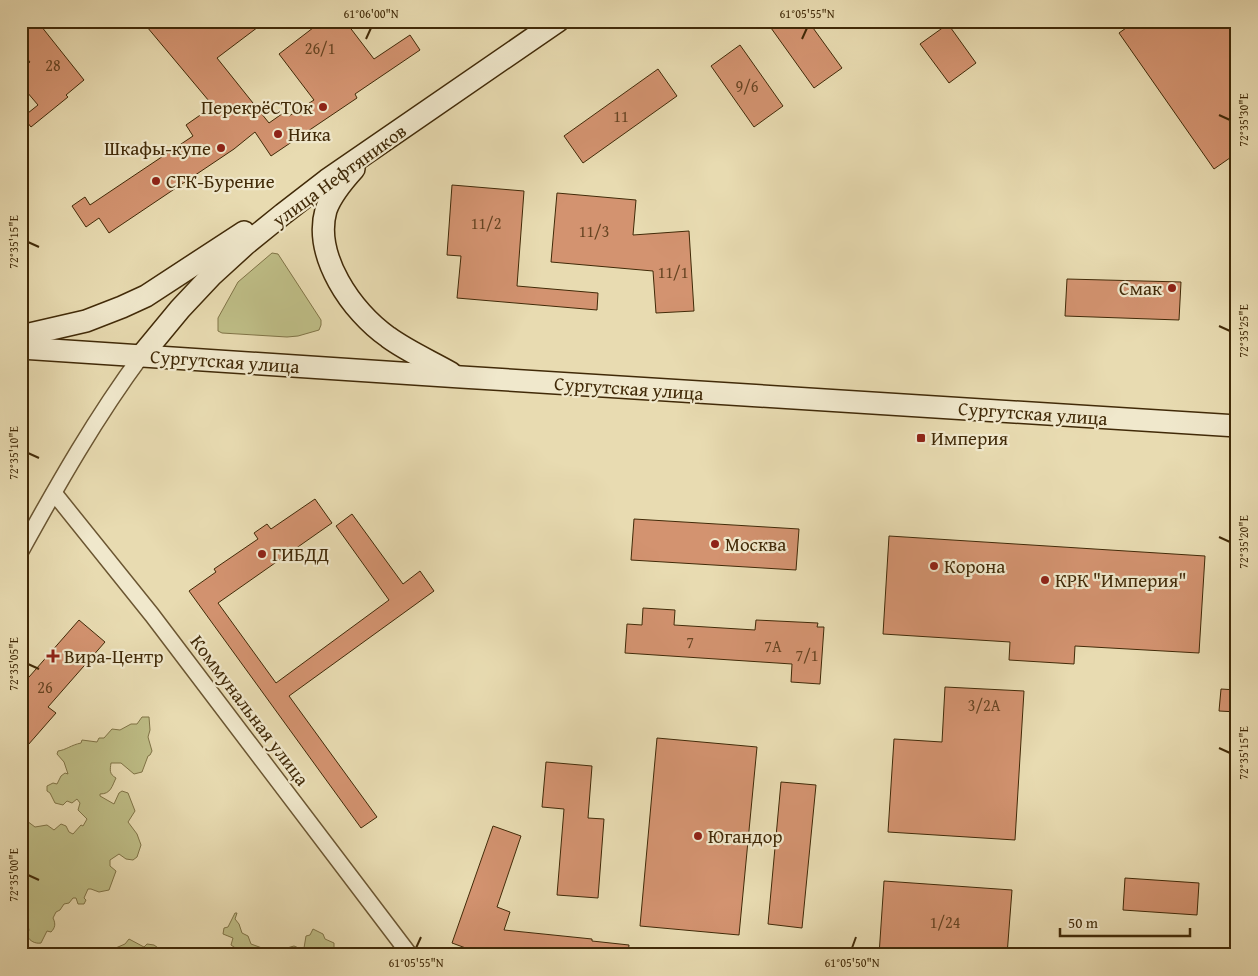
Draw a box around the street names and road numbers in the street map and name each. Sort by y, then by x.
street label: улица Нефтяников [265,117,412,234]
street label: Сургутская улица [149,342,301,380]
street label: Сургутская улица [553,369,705,407]
street label: Сургутская улица [957,394,1109,432]
street label: Коммунальная улица [184,629,316,791]

